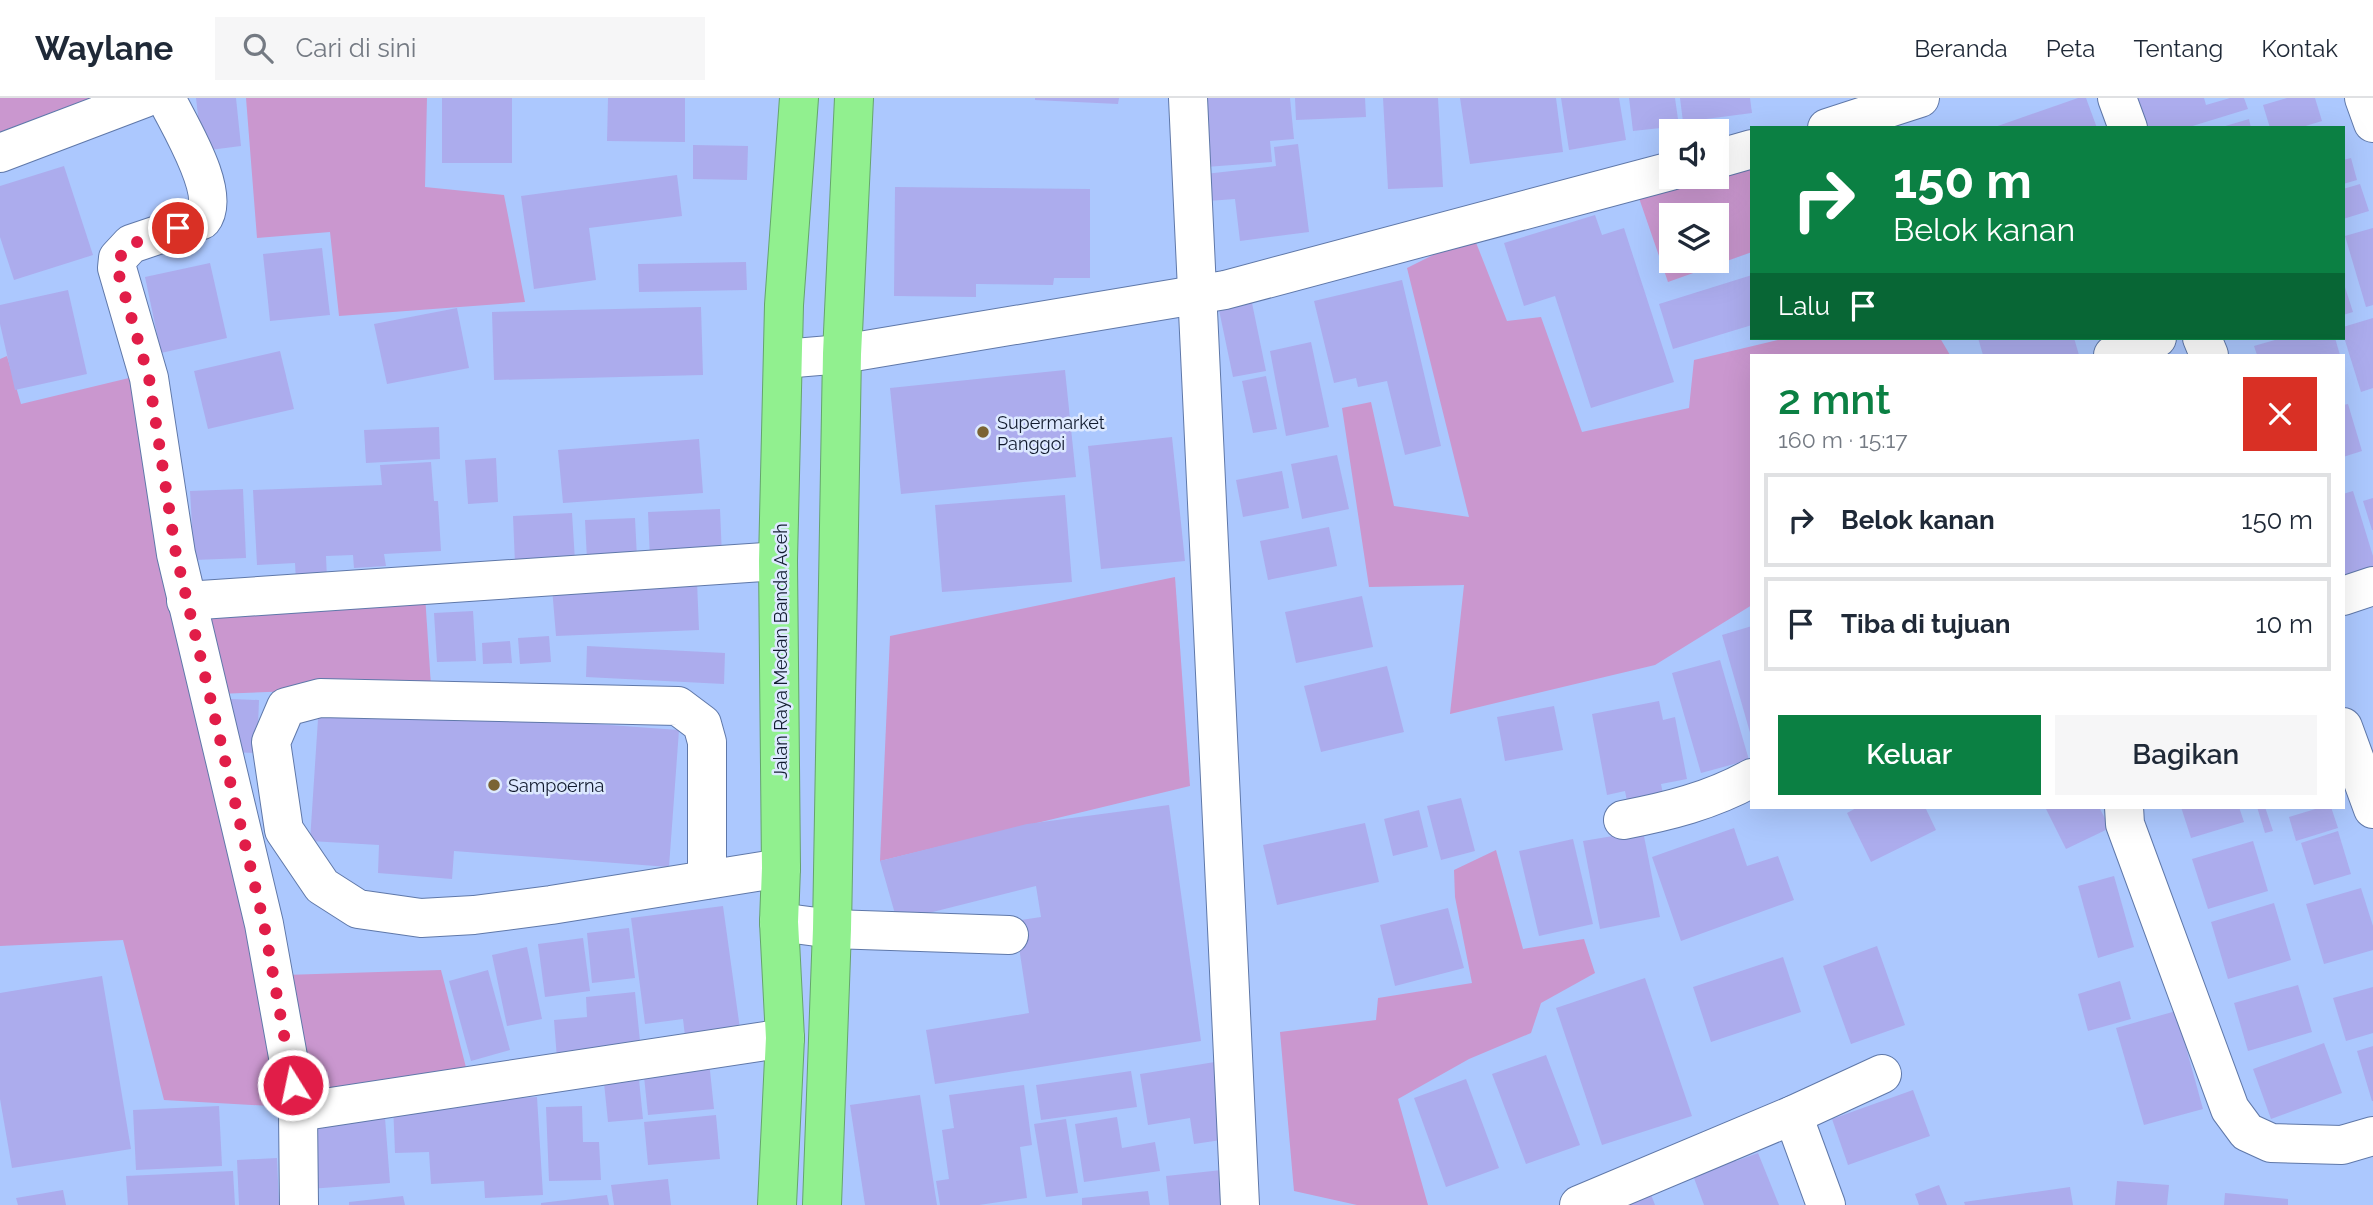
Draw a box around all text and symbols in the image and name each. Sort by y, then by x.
search box [215,17,705,80]
text: Waylane [35,29,173,68]
icon: search [239,29,277,67]
text: Cari di sini [295,33,416,63]
text: Beranda [1914,34,2008,63]
text: Peta [2046,34,2095,63]
text: Tentang [2133,34,2223,63]
text: Kontak [2261,34,2338,63]
map controls [1659,119,1729,273]
button: sound [1659,119,1729,189]
text: 150 m [1893,152,2032,209]
icon: right [1778,154,1869,245]
pin [148,198,208,258]
button: layers [1659,203,1729,273]
icon: arrive [159,209,197,247]
text: Belok kanan [1893,211,2075,248]
icon: arrive [1844,287,1882,325]
text: Lalu [1778,291,1830,321]
text: 2 mnt [1778,375,1891,424]
button: close [2243,377,2317,451]
place label: Supermarket Panggoi [997,412,1105,454]
marker: Supermarket Panggoi [975,424,991,440]
text: 160 m · 15:17 [1778,426,1908,453]
icon: right [1782,501,1820,539]
text: Belok kanan [1841,505,1995,535]
text: 150 m [2241,505,2313,535]
street label: Jalan Raya Medan Banda Aceh [770,523,791,779]
icon: arrive [1782,605,1820,643]
text: Tiba di tujuan [1841,609,2011,639]
text: 10 m [2255,609,2313,639]
button: Keluar [1778,715,2041,795]
button: Bagikan [2055,715,2317,795]
place label: Sampoerna [508,775,604,796]
marker: Sampoerna [486,777,502,793]
position arrow [256,1048,330,1122]

